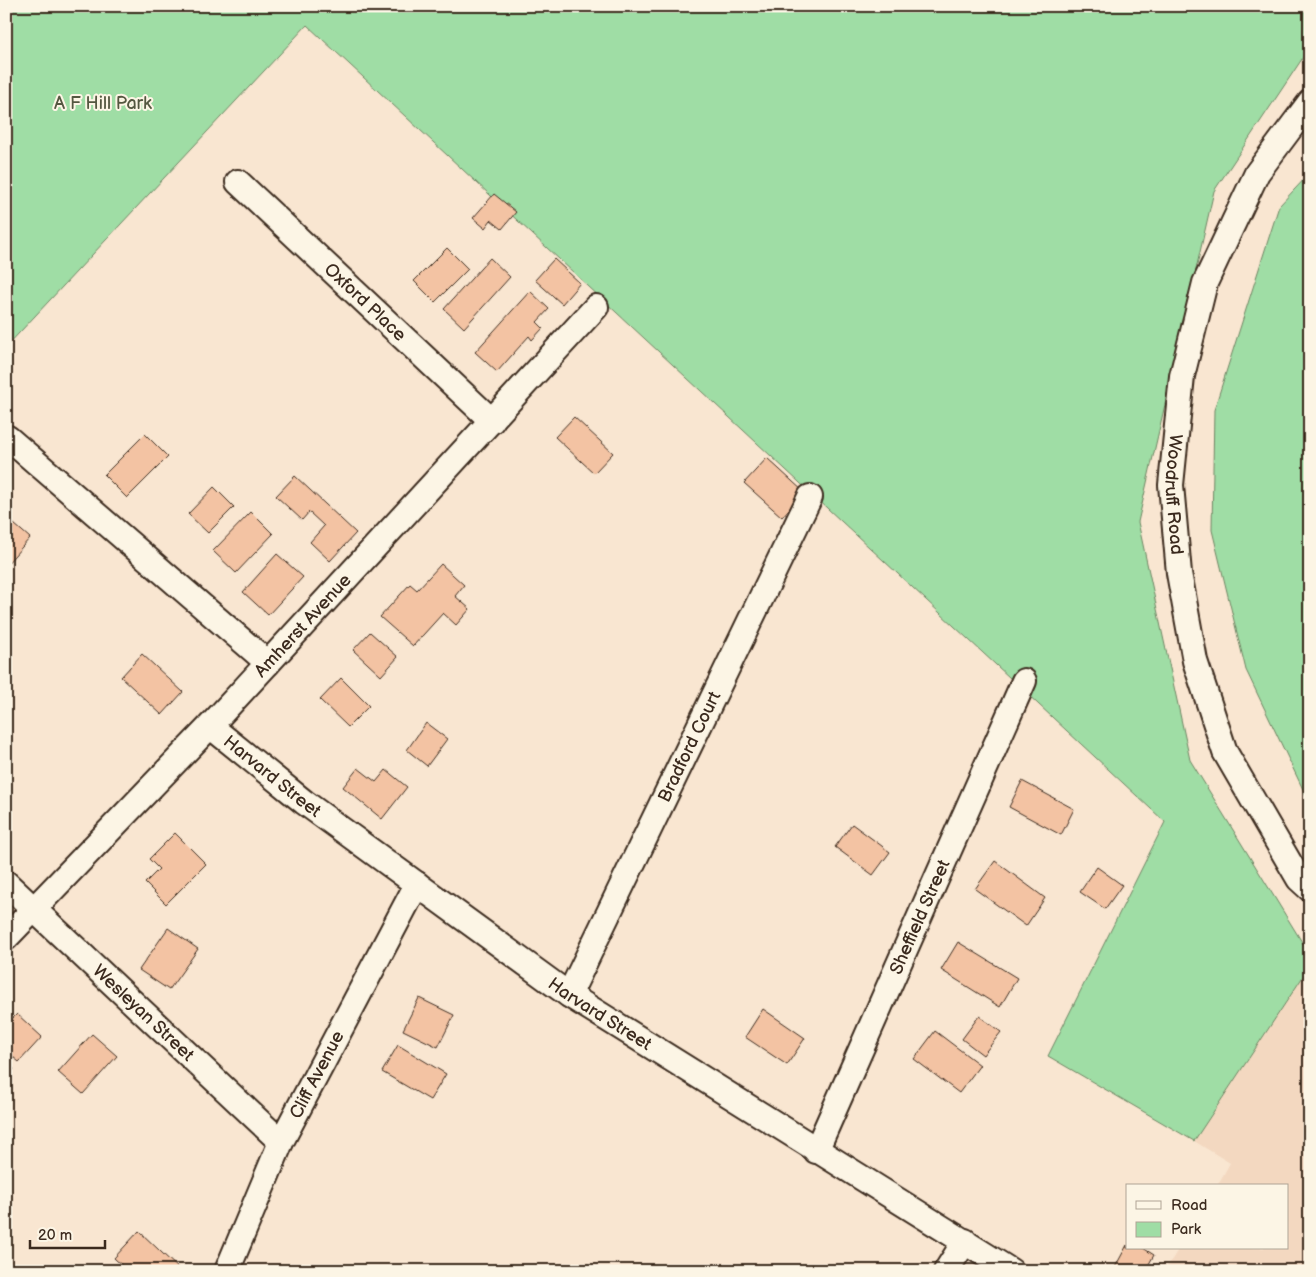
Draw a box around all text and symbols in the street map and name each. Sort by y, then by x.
park label: A F Hill Park [54,93,152,114]
street label: Oxford Place [320,259,411,346]
street label: Woodruff Road [1160,433,1187,556]
street label: Amherst Avenue [250,570,356,682]
street label: Bradford Court [654,688,726,806]
street label: Harvard Street [219,731,325,822]
street label: Sheffield Street [886,856,955,978]
street label: Wesleyan Street [88,960,199,1066]
street label: Harvard Street [544,973,656,1055]
street label: Cliff Avenue [285,1027,349,1122]
legend [1126,1184,1288,1250]
text: Road [1171,1196,1207,1215]
scale bar [30,1217,105,1249]
text: Park [1171,1220,1202,1239]
text: 20 m [38,1226,72,1245]

